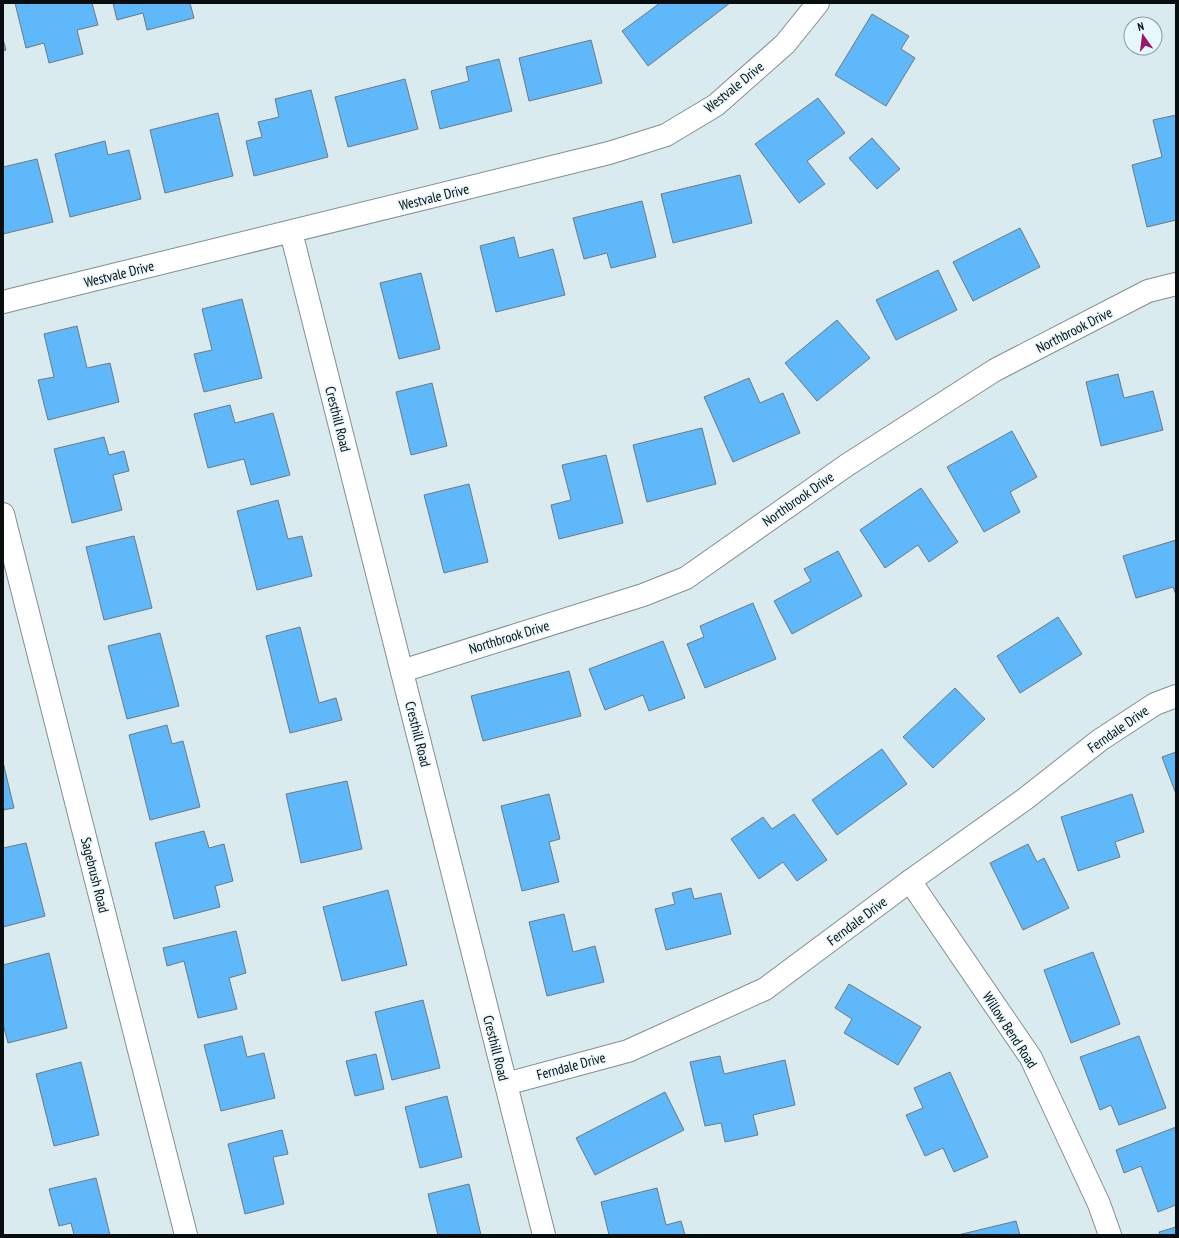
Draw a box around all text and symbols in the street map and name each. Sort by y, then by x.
north arrow [1123,16,1163,56]
text: N [1136,19,1145,34]
street label: Westvale Drive [700,57,768,117]
street label: Westvale Drive [397,180,471,214]
street label: Westvale Drive [82,257,156,291]
street label: Northbrook Drive [1033,303,1115,357]
street label: Cresthill Road [321,384,355,454]
street label: Northbrook Drive [759,468,837,530]
street label: Northbrook Drive [467,616,552,658]
street label: Cresthill Road [401,699,435,769]
street label: Ferndale Drive [1084,701,1152,757]
street label: Sagebrush Road [77,835,113,915]
street label: Ferndale Drive [823,892,891,949]
street label: Willow Bend Road [979,988,1041,1072]
street label: Cresthill Road [479,1013,513,1083]
street label: Ferndale Drive [535,1048,608,1084]

